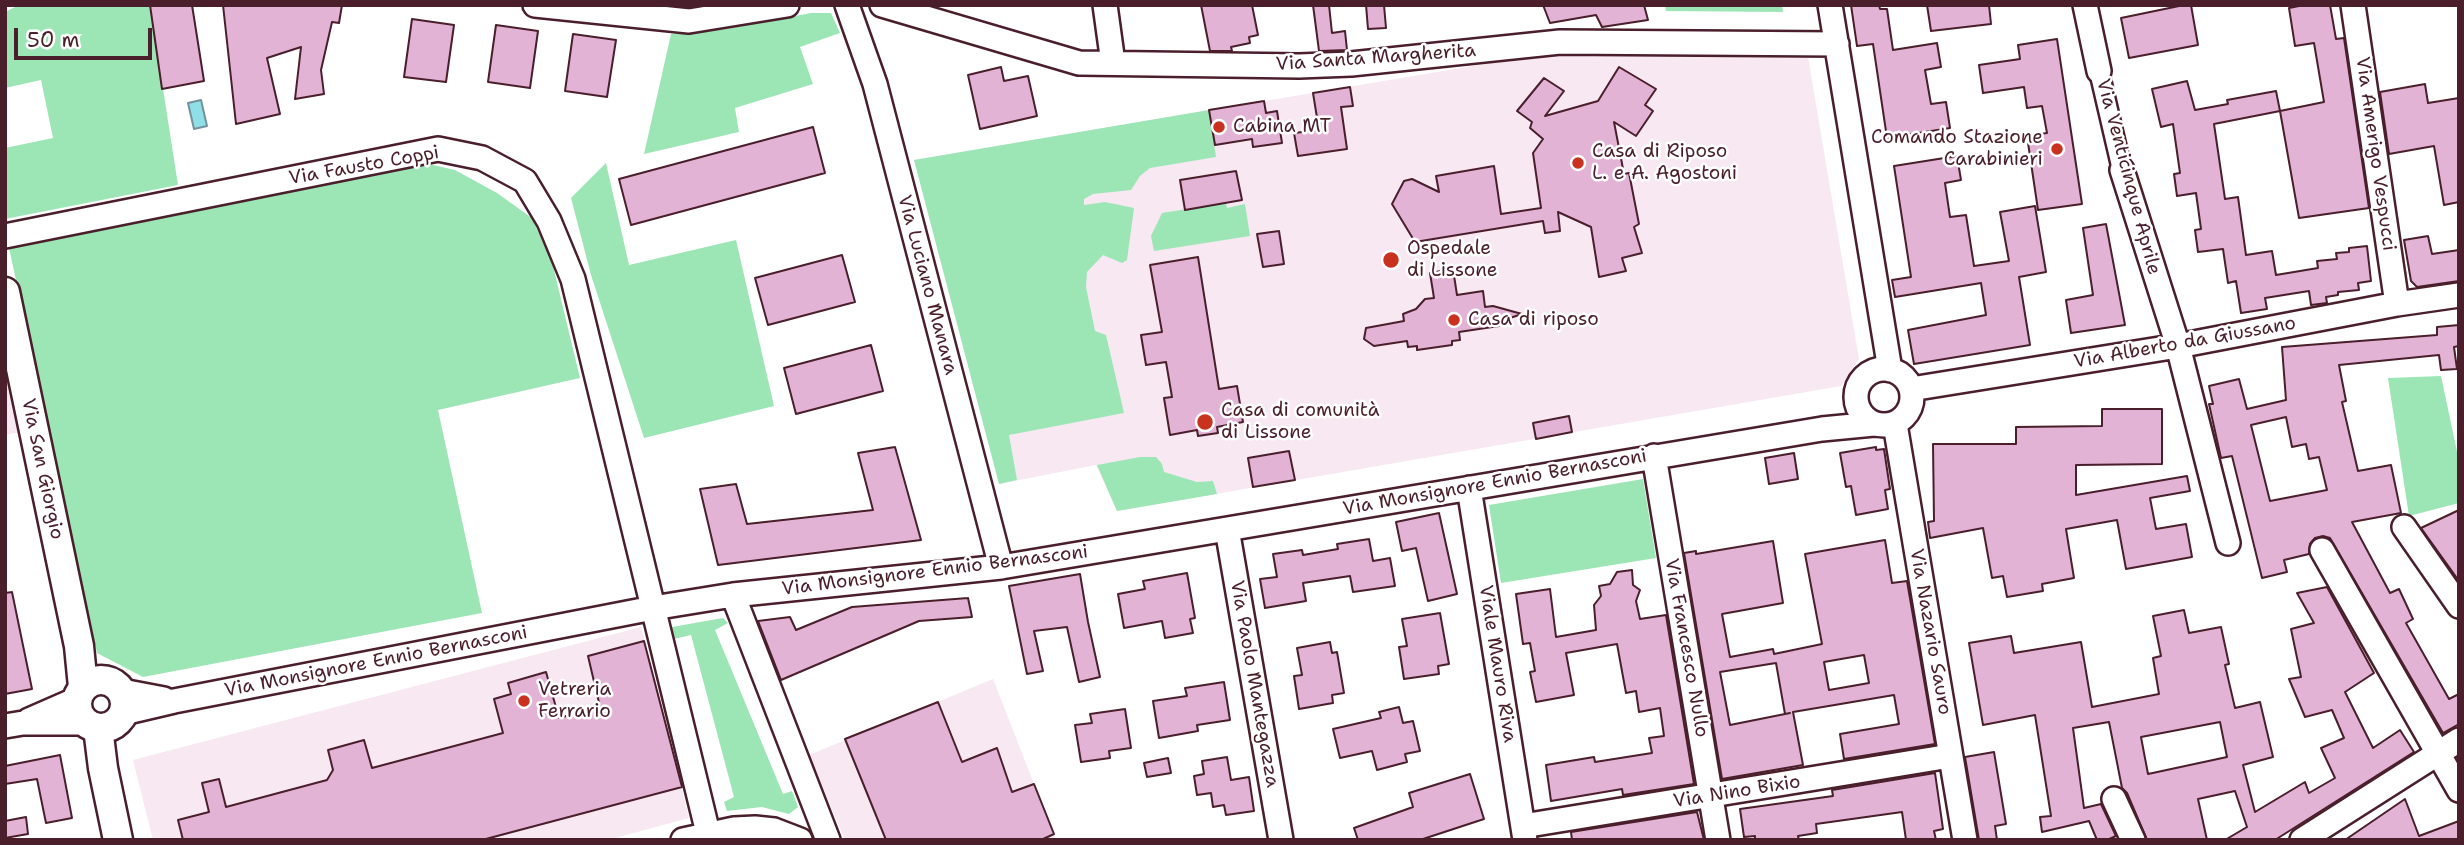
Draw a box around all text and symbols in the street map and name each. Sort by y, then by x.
scale bar [18,14,156,58]
text: 50 m [27,26,80,54]
street label: Via Santa Margherita [1275,40,1477,76]
street label: Via Amerigo Vespucci [2350,56,2400,252]
street label: Via Venticinque Aprile [2091,77,2165,277]
place label: Cabina MT [1233,116,1331,138]
marker: Cabina MT [1211,119,1227,135]
place label: Comando Stazione Carabinieri [1871,127,2043,171]
place label: Casa di Riposo L. e A. Agostoni [1592,141,1737,185]
marker: Comando Stazione Carabinieri [2049,141,2065,157]
street label: Via Fausto Coppi [287,142,441,190]
marker: Casa di Riposo L. e A. Agostoni [1570,155,1586,171]
street label: Via Luciano Manara [892,193,962,377]
place label: Ospedale di Lissone [1407,238,1498,282]
marker: Ospedale di Lissone [1381,250,1401,270]
place label: Casa di riposo [1468,309,1599,331]
marker: Casa di riposo [1446,312,1462,328]
street label: Via Alberto da Giussano [2072,312,2298,374]
street label: Via San Giorgio [16,396,68,542]
place label: Casa di comunità di Lissone [1221,400,1379,444]
marker: Casa di comunità di Lissone [1195,412,1215,432]
street label: Via Monsignore Ennio Bernasconi [1341,445,1649,521]
street label: Via Monsignore Ennio Bernasconi [781,541,1089,601]
street label: Via Nazario Sauro [1904,547,1956,717]
street label: Via Francesco Nullo [1659,557,1713,739]
street label: Via Paolo Mantegazza [1225,579,1283,789]
street label: Viale Mauro Riva [1473,584,1521,744]
street label: Via Monsignore Ennio Bernasconi [223,621,529,703]
place label: Vetreria Ferrario [538,679,611,723]
marker: Vetreria Ferrario [516,693,532,709]
street label: Via Nino Bixio [1672,771,1802,813]

